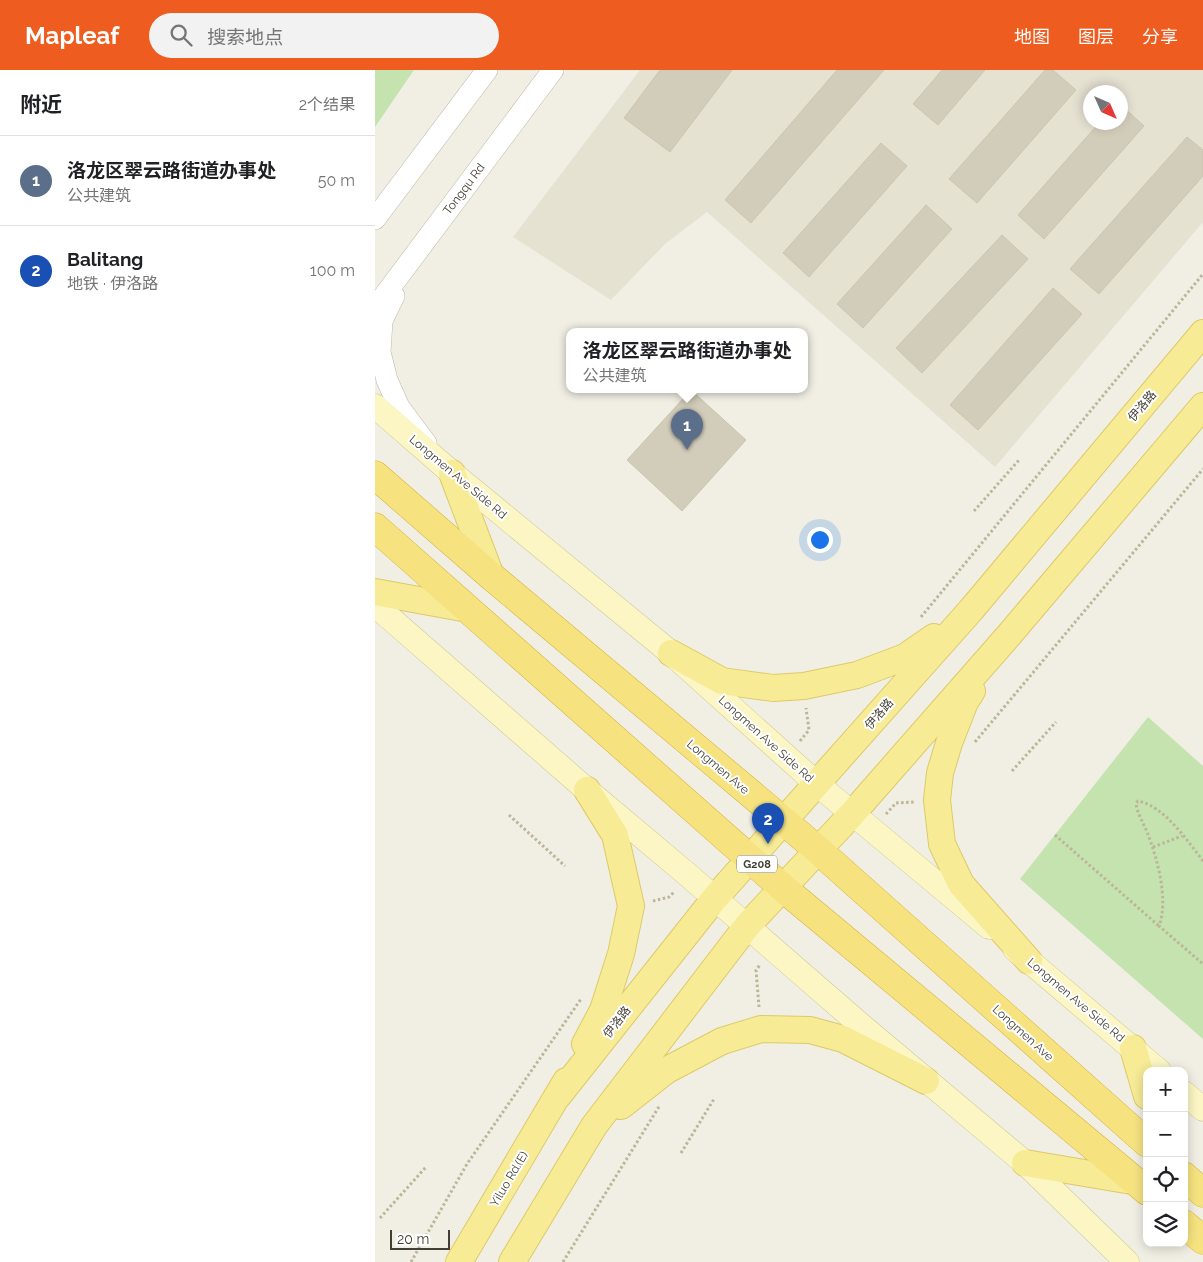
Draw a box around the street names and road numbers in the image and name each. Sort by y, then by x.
street label: Tongqu Rd [440,161,488,217]
street label: 伊洛路 [1125,388,1159,424]
street label: Longmen Ave Side Rd [406,432,510,522]
street label: Longmen Ave Side Rd [715,692,817,786]
street label: 伊洛路 [862,696,896,732]
street label: Longmen Ave [684,737,752,797]
road number: G208 [737,856,777,872]
street label: Longmen Ave Side Rd [1024,955,1128,1045]
street label: Longmen Ave [989,1002,1057,1064]
street label: 伊洛路 [600,1004,634,1040]
street label: Yiluo Rd.(E) [487,1149,531,1209]

